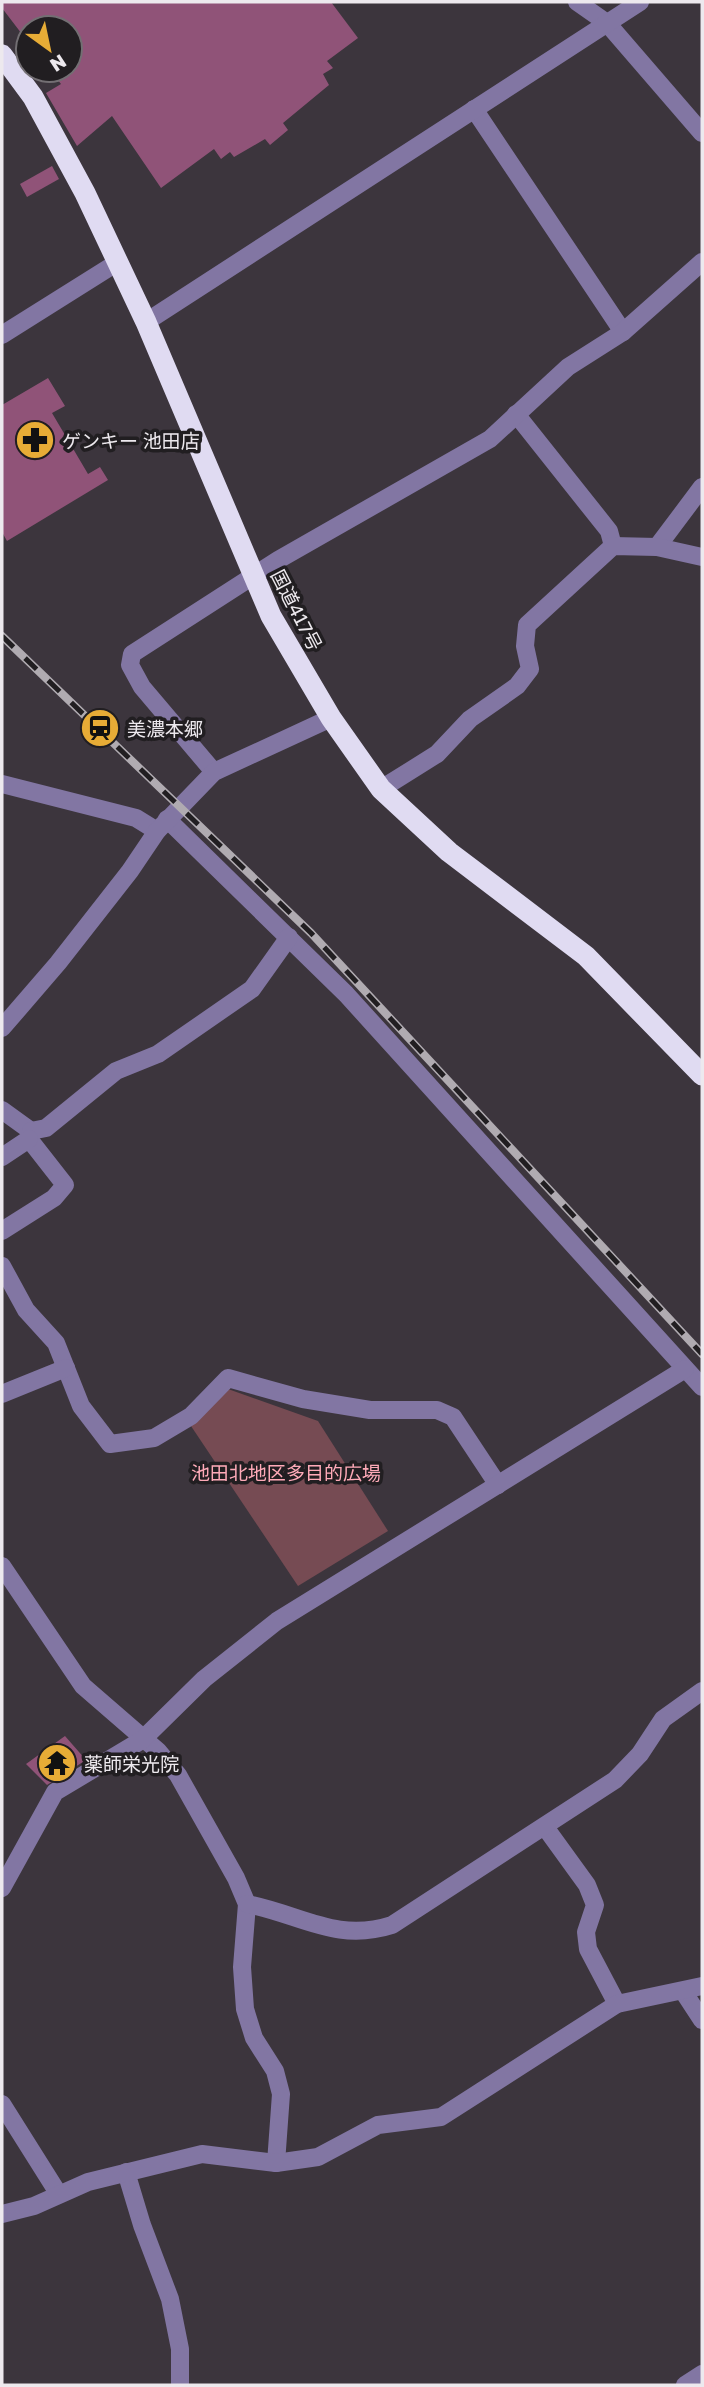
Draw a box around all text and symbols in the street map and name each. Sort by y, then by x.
north arrow [14,14,84,84]
text: N [46,50,71,77]
pharmacy icon: ゲンキー 池田店 [14,419,56,461]
place label: ゲンキー 池田店 [62,429,200,452]
street label: 国道417号 [267,566,327,654]
station icon: 美濃本郷 [79,707,121,749]
place label: 美濃本郷 [127,717,203,740]
park label: 池田北地区多目的広場 [191,1461,381,1484]
temple icon: 薬師栄光院 [36,1742,78,1784]
place label: 薬師栄光院 [84,1752,179,1775]

